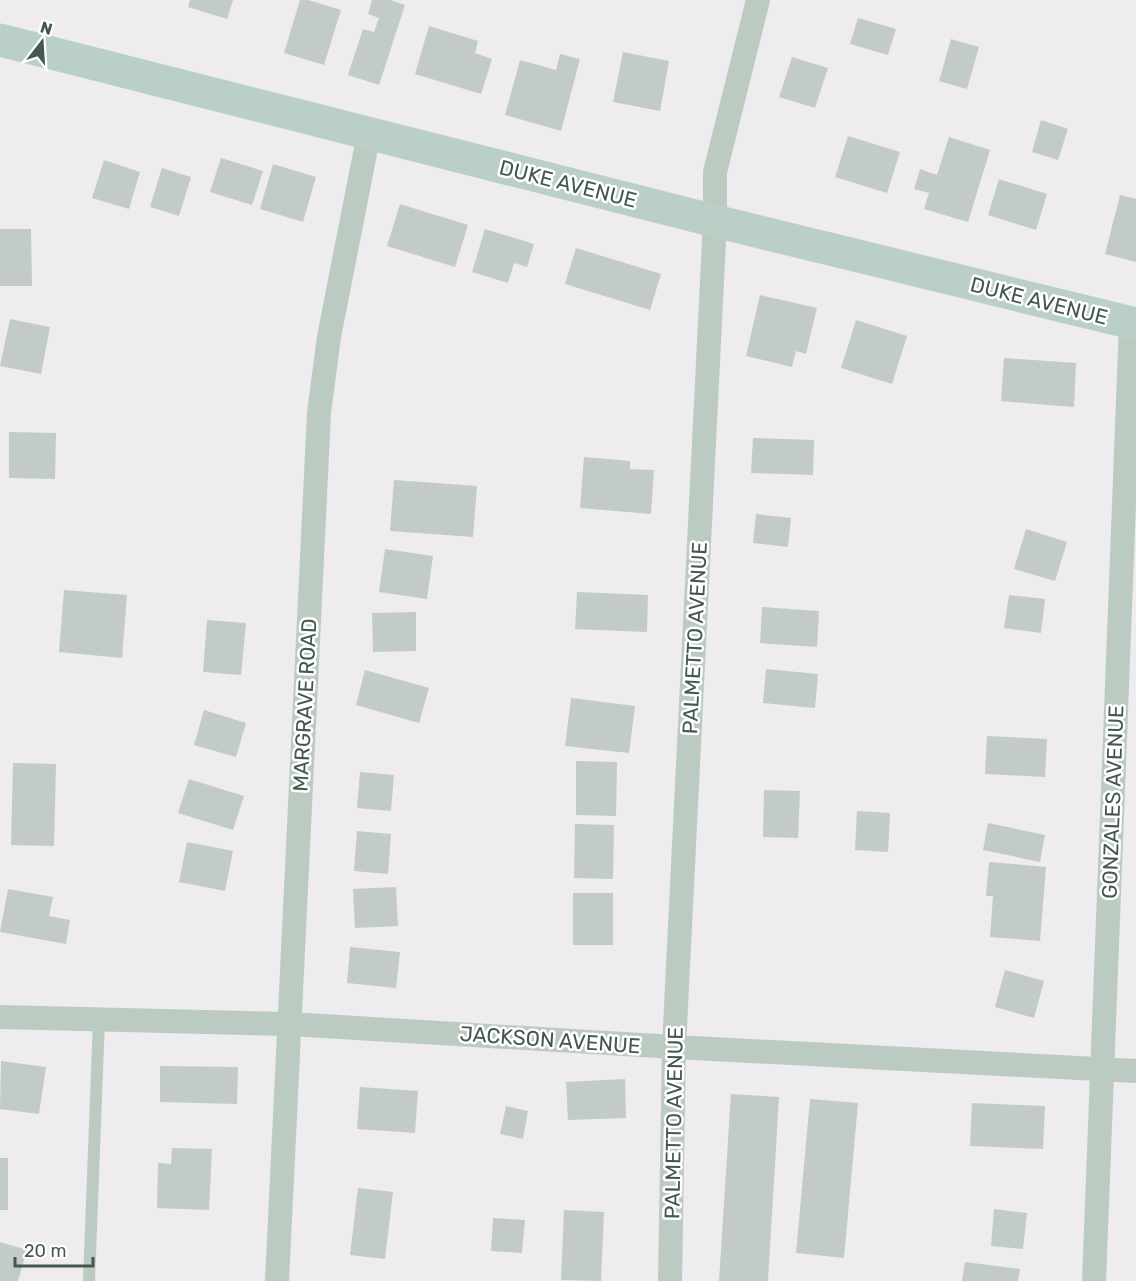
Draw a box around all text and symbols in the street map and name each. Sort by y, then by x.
north arrow [12,12,72,72]
text: N [38,17,55,39]
street label: DUKE AVENUE [497,154,639,213]
street label: DUKE AVENUE [968,271,1110,330]
street label: PALMETTO AVENUE [677,541,712,735]
street label: MARGRAVE ROAD [287,618,322,792]
street label: GONZALES AVENUE [1097,705,1128,899]
street label: JACKSON AVENUE [459,1021,641,1058]
street label: PALMETTO AVENUE [659,1027,688,1219]
scale bar [15,1230,93,1268]
text: 20 m [24,1240,66,1262]

